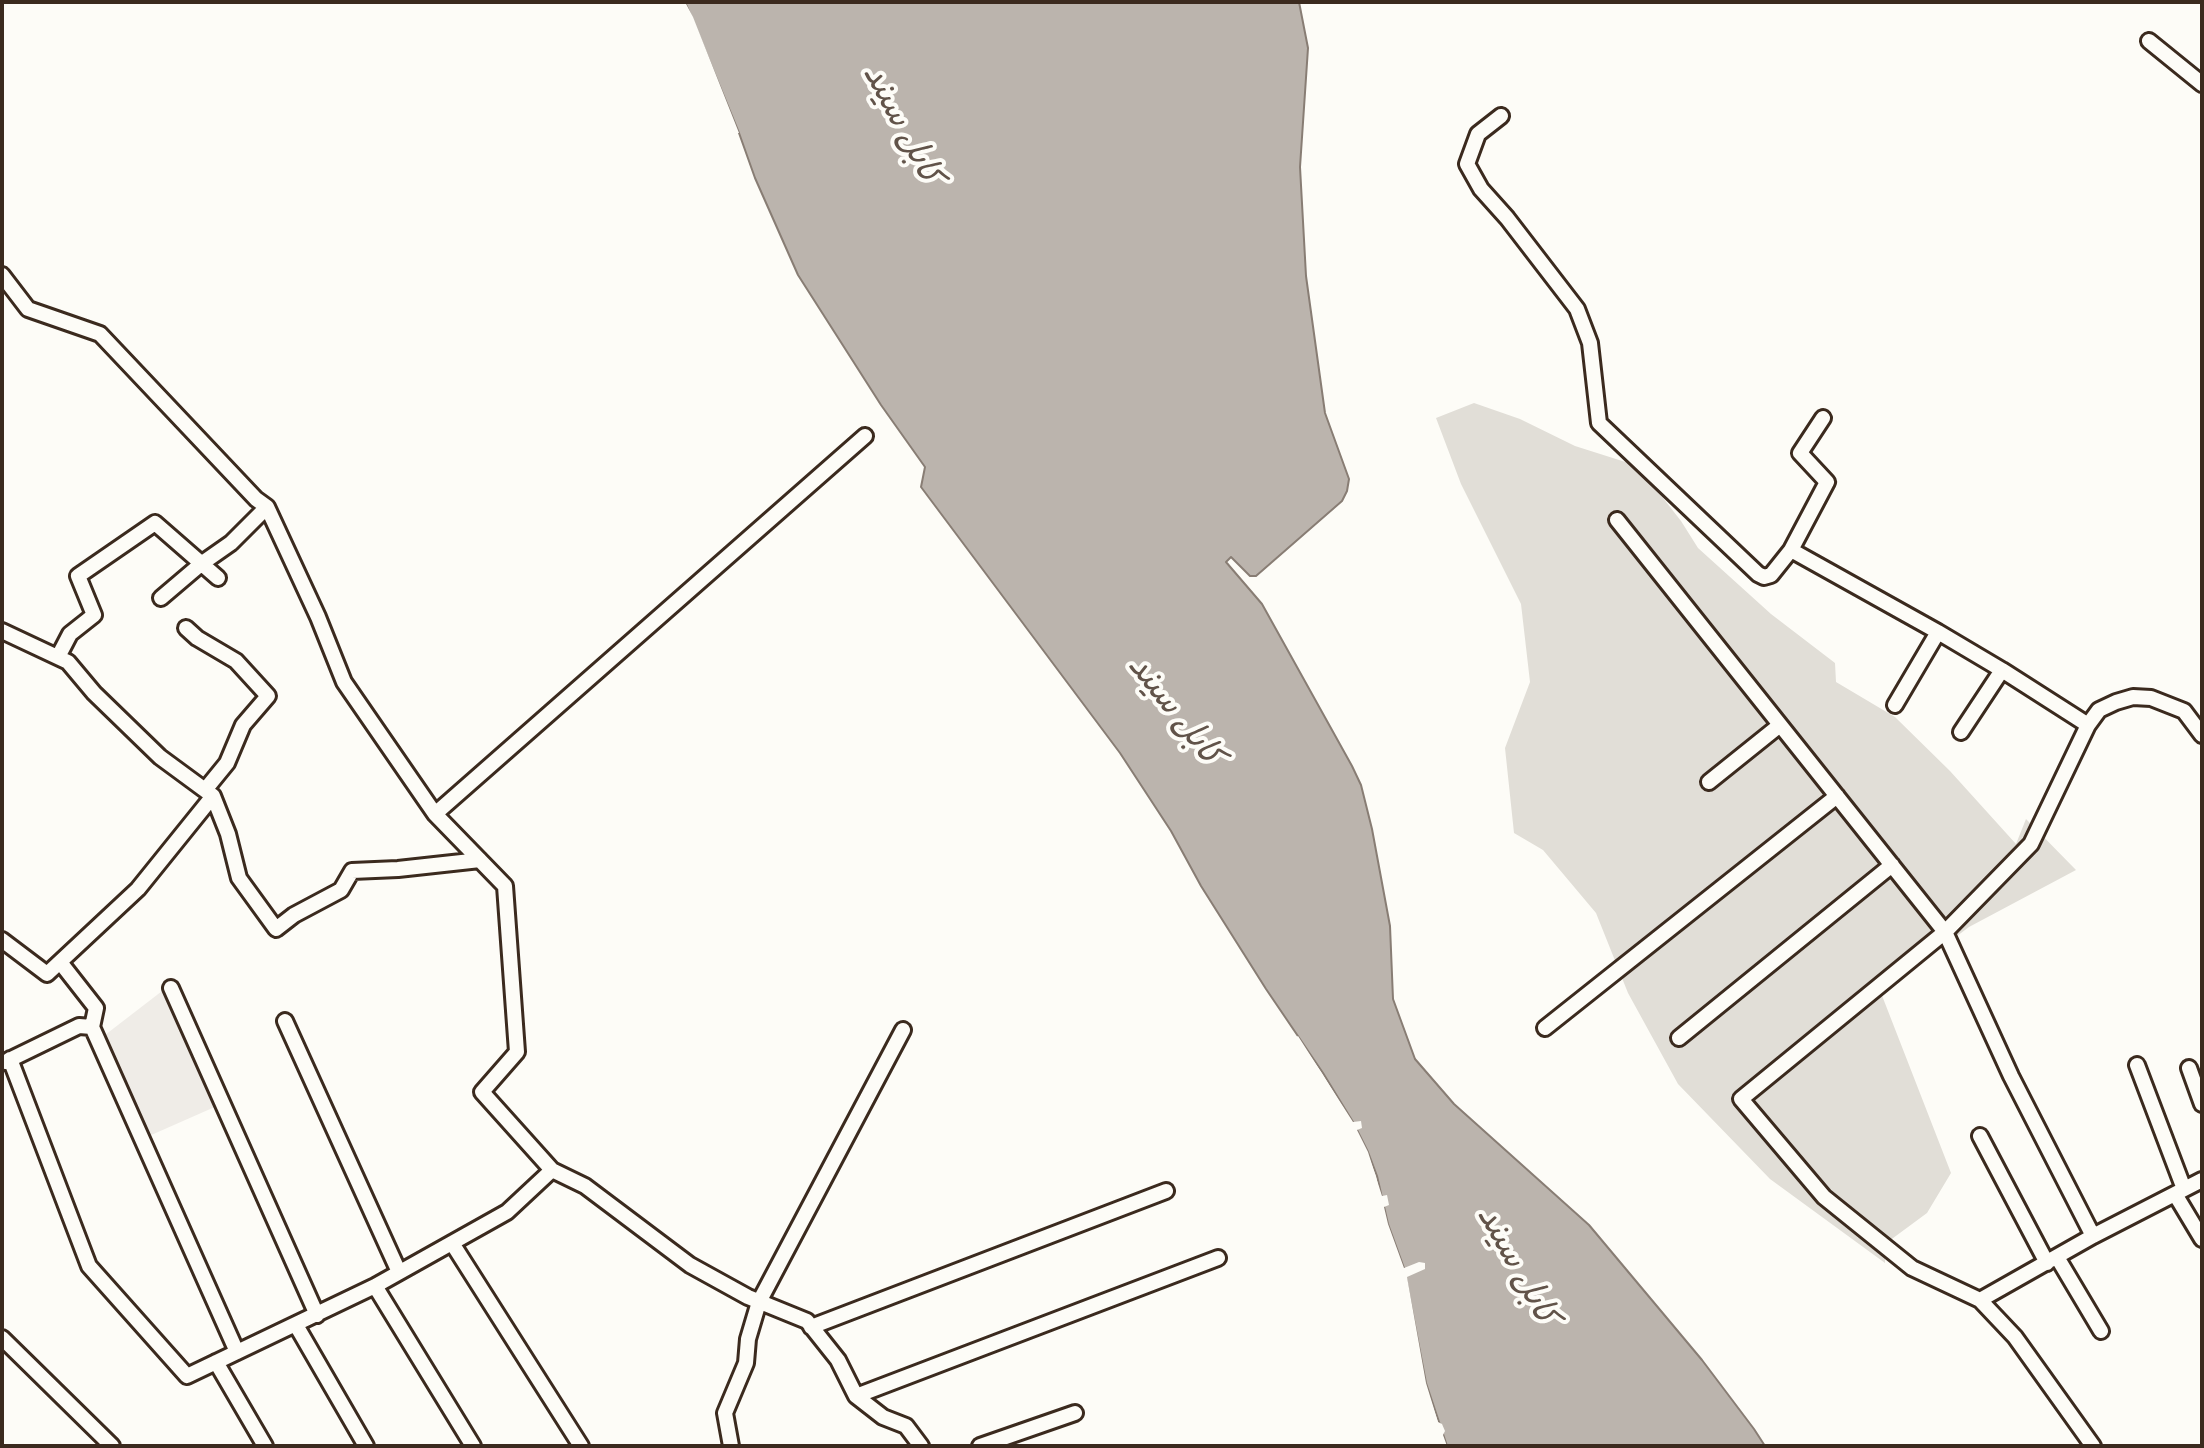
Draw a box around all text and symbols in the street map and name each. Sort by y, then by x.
water label: کابل سيند [853,58,951,192]
water label: کابل سيند [1119,647,1231,775]
water label: کابل سيند [1468,1199,1566,1333]

